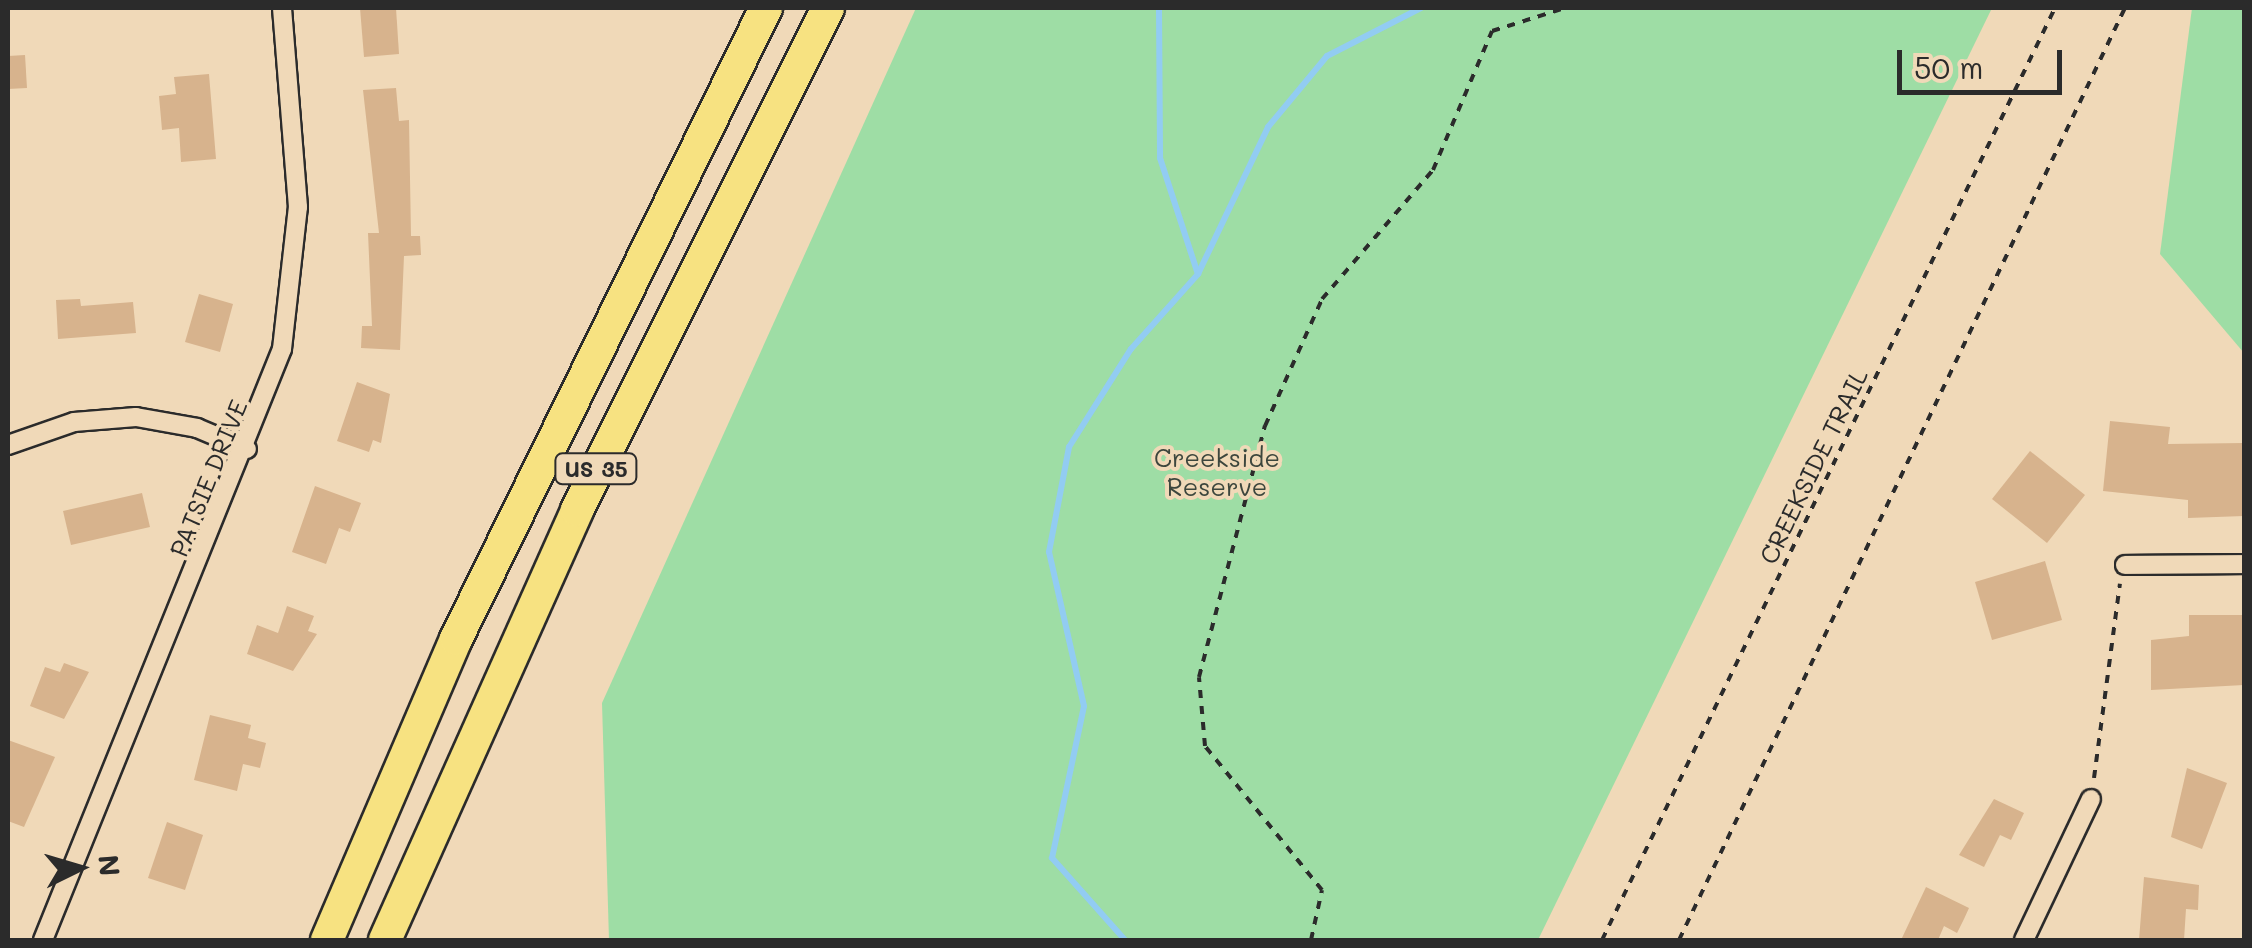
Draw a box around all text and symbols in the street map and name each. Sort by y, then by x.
scale bar [1902,30,2067,92]
text: 50 m [1914,47,1984,87]
street label: CREEKSIDE TRAIL [1753,363,1873,569]
street label: PATSIE DRIVE [163,395,253,561]
park label: Creekside Reserve [1154,443,1280,502]
road number: US 35 [554,452,638,486]
north arrow [30,818,130,918]
text: N [91,853,129,878]

